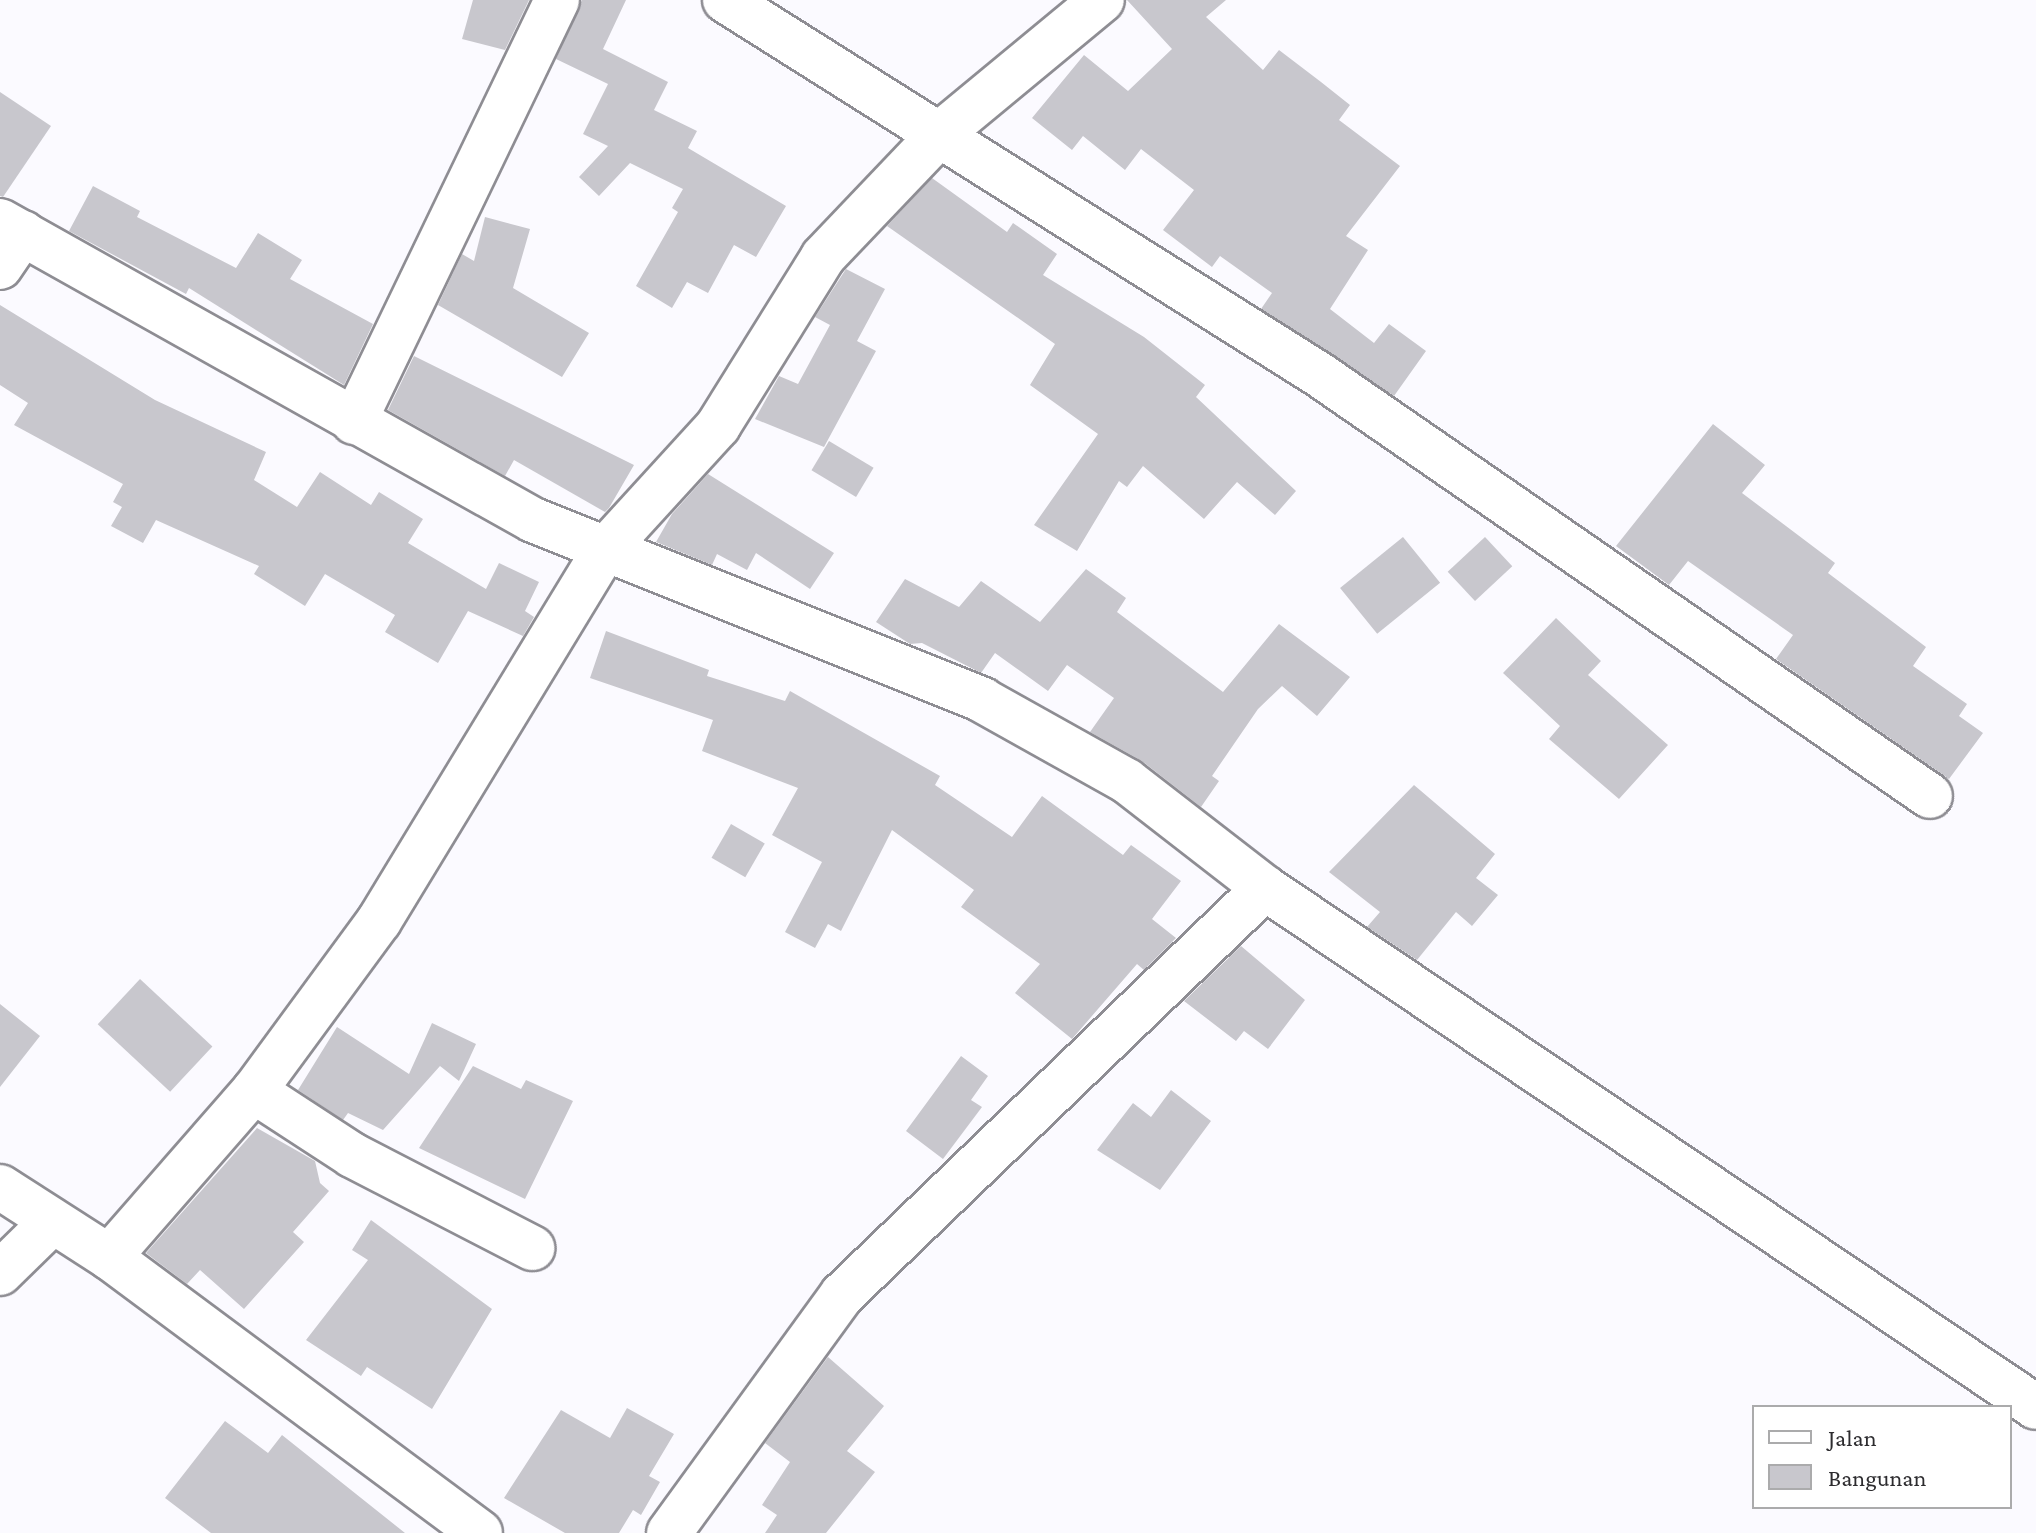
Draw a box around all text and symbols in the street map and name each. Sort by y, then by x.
legend [1752,1405,2012,1509]
text: Jalan [1828,1424,1877,1451]
text: Bangunan [1828,1464,1926,1491]

